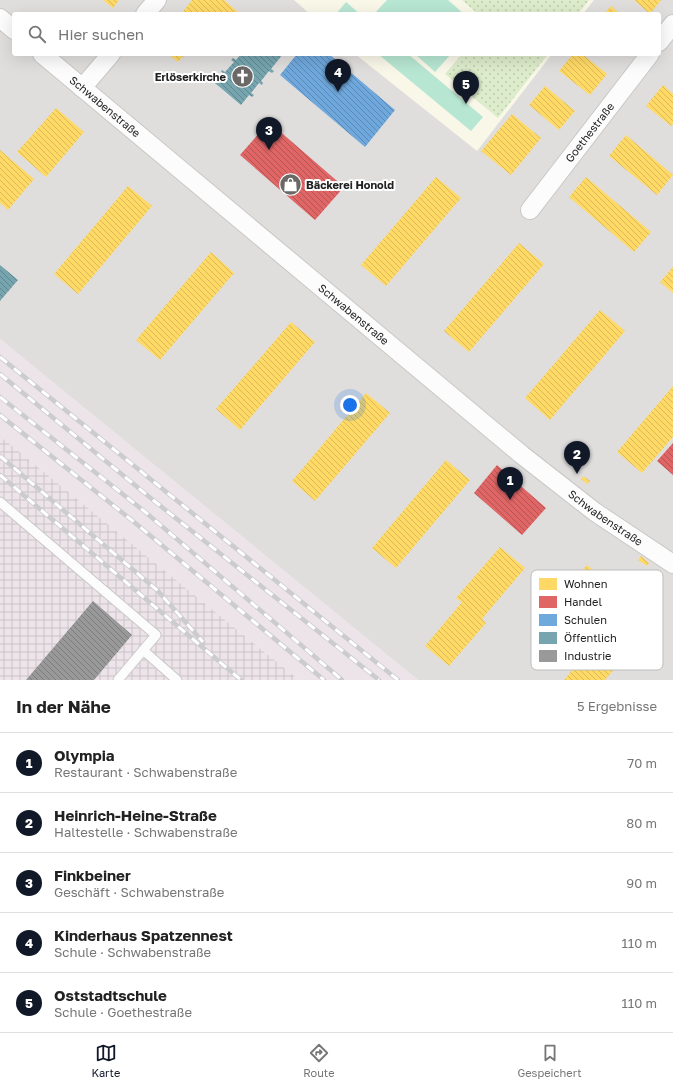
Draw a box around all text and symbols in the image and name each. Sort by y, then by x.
search box [12,12,661,56]
icon: search [26,23,48,45]
text: Hier suchen [58,25,144,43]
pin: 4 [325,59,351,92]
church icon: Erlöserkirche [229,64,255,90]
place label: Erlöserkirche [155,70,227,83]
pin: 5 [453,71,479,104]
street label: Schwabenstraße [67,73,143,139]
street label: Goethestraße [562,100,616,164]
pin: 3 [256,117,282,150]
shop icon: Bäckerei Honold [278,172,304,198]
place label: Bäckerei Honold [306,178,394,191]
street label: Schwabenstraße [316,281,392,347]
your location [340,395,360,415]
pin: 2 [564,441,590,474]
pin: 1 [497,467,523,500]
street label: Schwabenstraße [566,487,645,548]
legend [531,570,663,670]
text: Wohnen [564,577,607,590]
text: Handel [564,595,602,608]
text: Schulen [564,613,607,626]
text: Öffentlich [564,631,617,644]
text: Industrie [564,649,612,662]
text: In der Nähe [16,696,111,717]
text: 5 Ergebnisse [577,698,657,714]
text: Olympia [54,746,114,764]
text: 1 [26,755,32,771]
text: 70 m [627,755,657,771]
text: Restaurant · Schwabenstraße [54,764,237,780]
text: Heinrich-Heine-Straße [54,806,217,824]
text: 2 [25,815,33,831]
text: 80 m [626,815,657,831]
text: Haltestelle · Schwabenstraße [54,824,238,840]
text: Finkbeiner [54,866,131,884]
text: 3 [25,875,33,891]
text: 90 m [626,875,657,891]
text: Geschäft · Schwabenstraße [54,884,224,900]
text: Kinderhaus Spatzennest [54,926,233,944]
text: 4 [25,935,33,951]
text: 110 m [622,935,657,951]
text: Schule · Schwabenstraße [54,944,211,960]
text: Oststadtschule [54,986,167,1004]
text: 5 [25,995,33,1011]
text: 110 m [622,995,657,1011]
text: Schule · Goethestraße [54,1004,192,1020]
tab: Karte [91,1042,120,1079]
tab: Route [303,1042,335,1079]
tab: Gespeichert [517,1042,582,1079]

